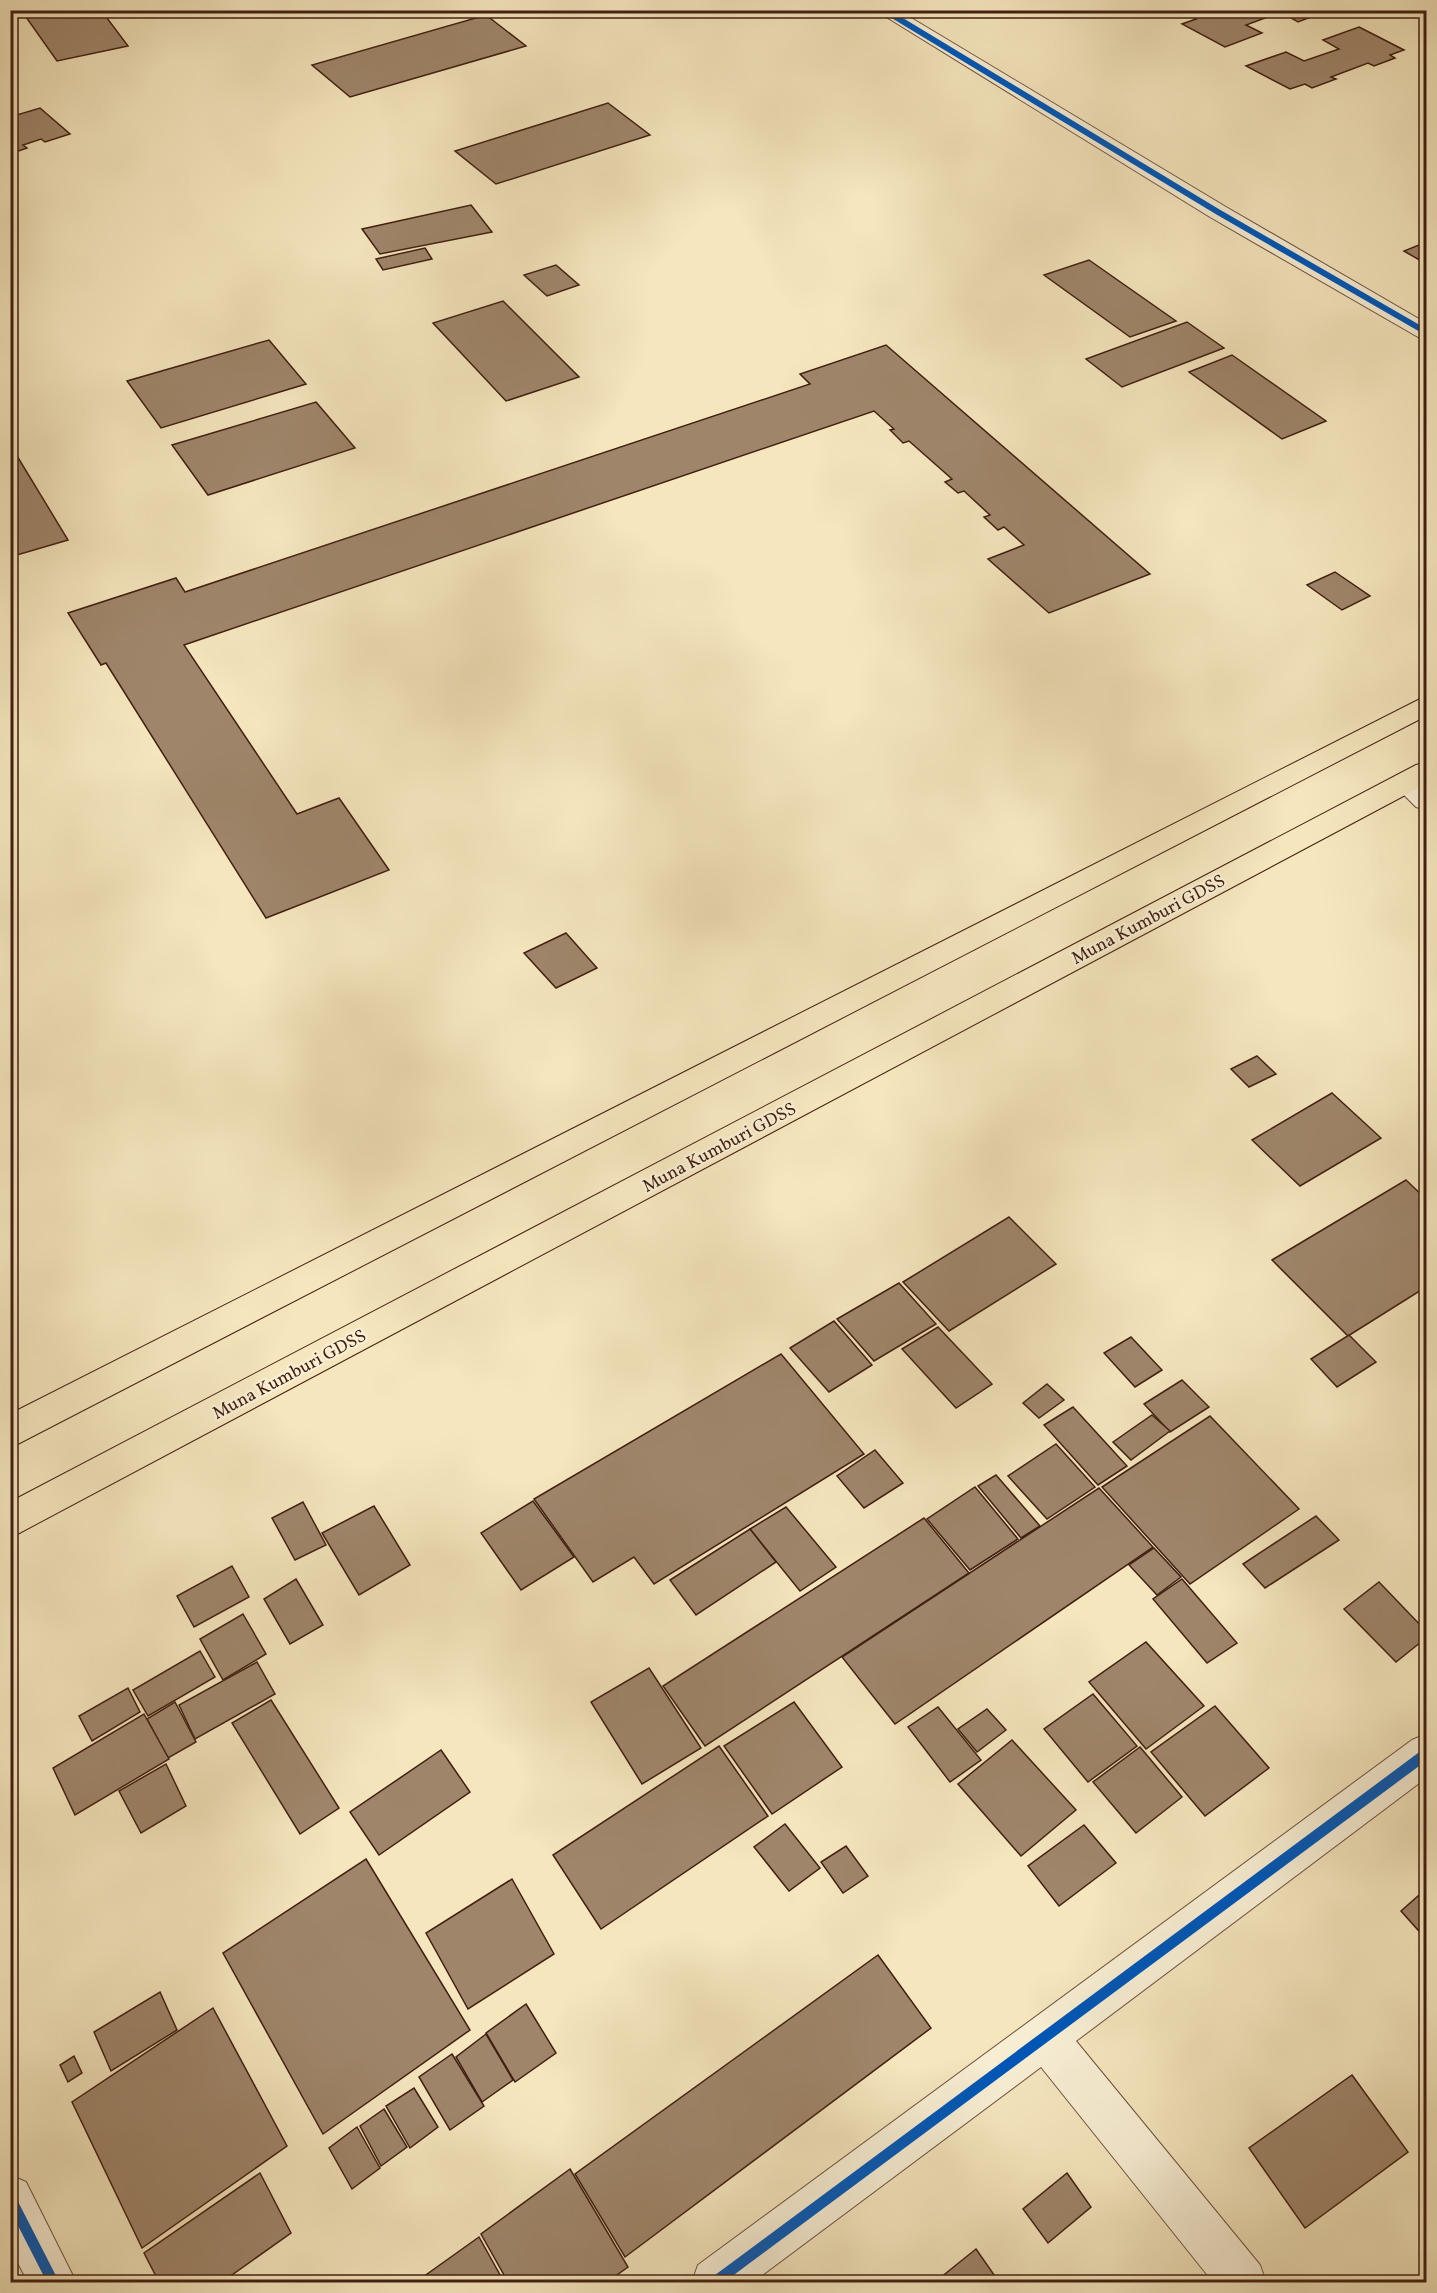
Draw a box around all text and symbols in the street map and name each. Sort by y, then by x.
street label: Muna Kumburi GDSS [1067,869,1230,971]
street label: Muna Kumburi GDSS [638,1097,801,1199]
street label: Muna Kumburi GDSS [208,1324,371,1426]

